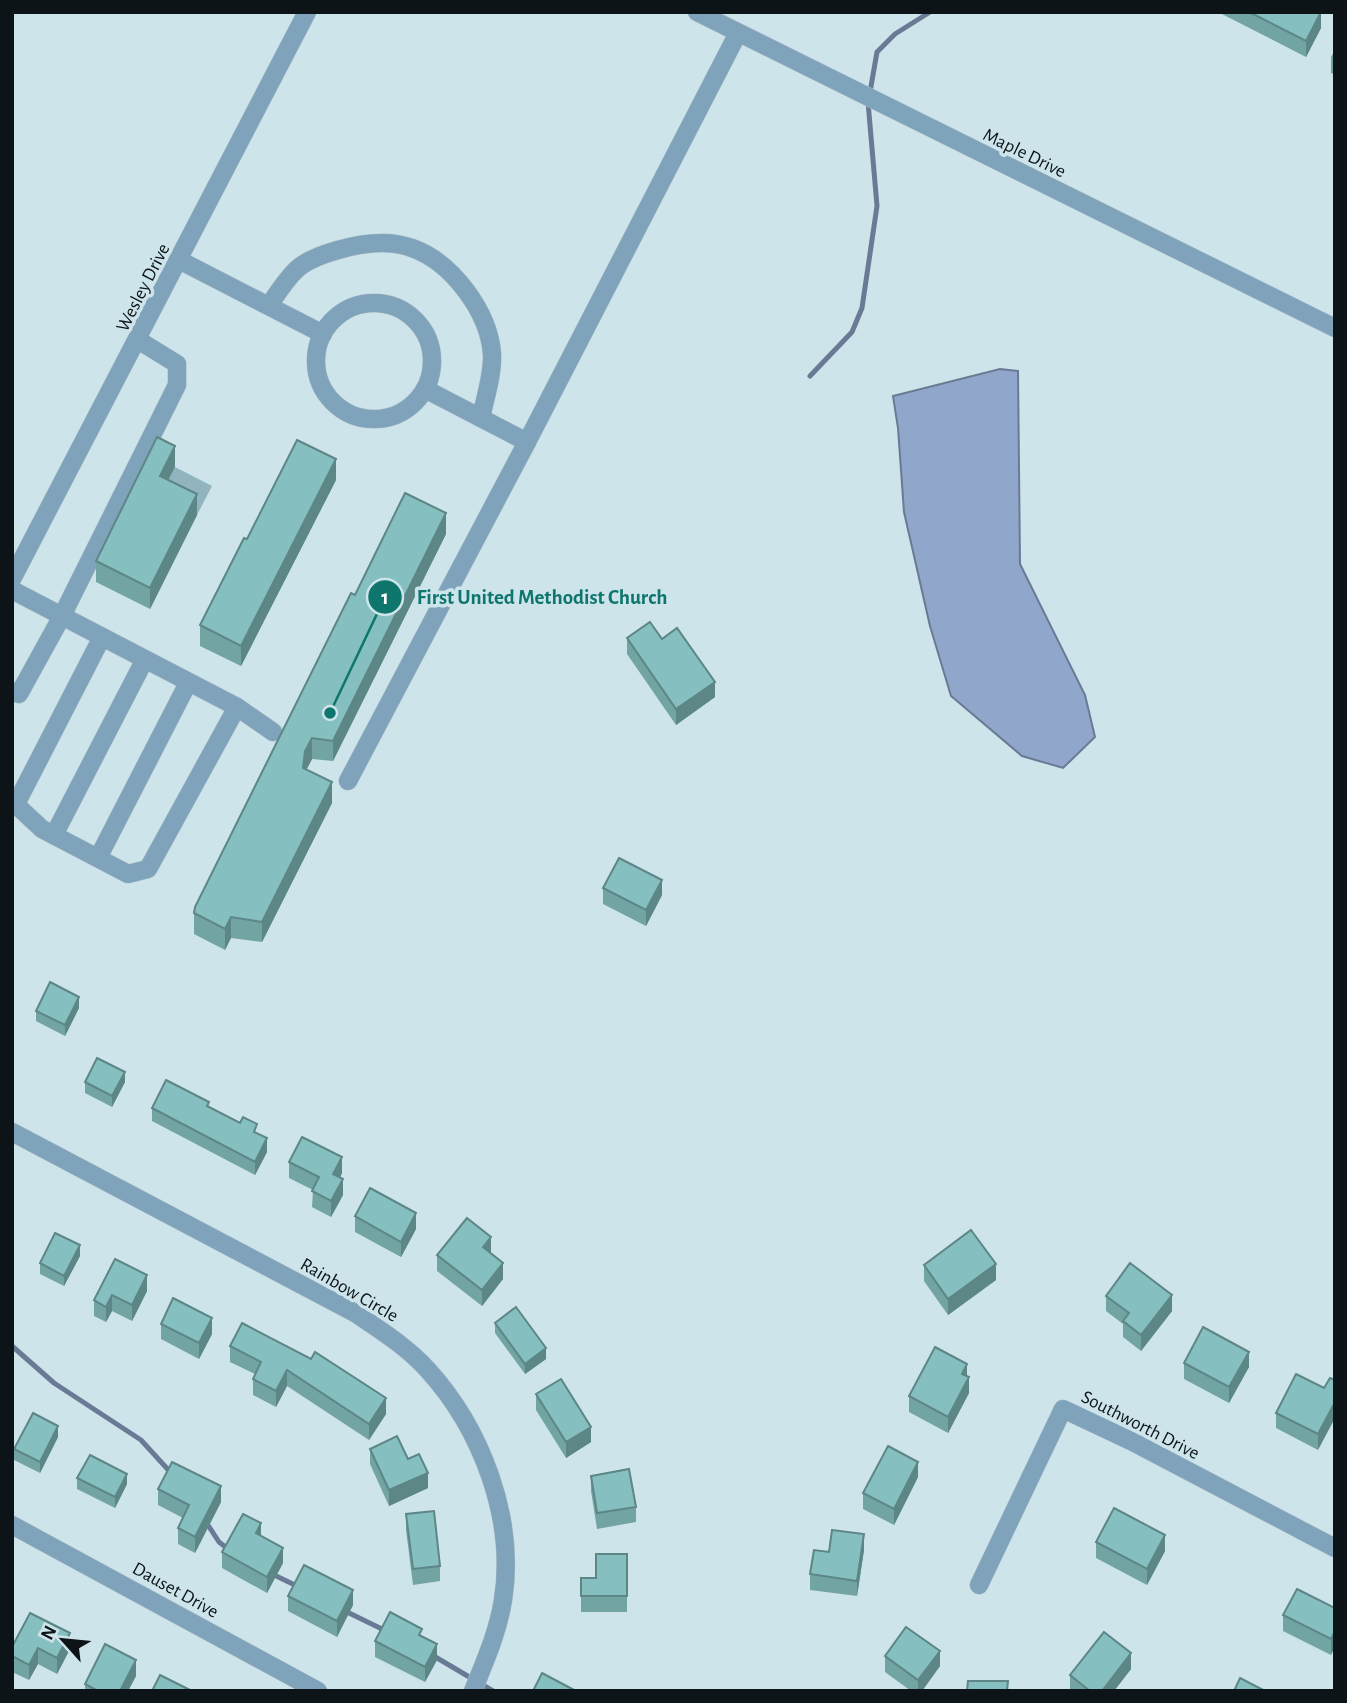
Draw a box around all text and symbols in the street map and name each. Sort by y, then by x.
street label: Maple Drive [980,125,1069,181]
street label: Wesley Drive [113,241,174,335]
callout: First United Methodist Church [367,576,681,618]
text: 1 [381,587,389,608]
text: First United Methodist Church [417,587,667,608]
street label: Rainbow Circle [297,1255,401,1326]
street label: Southworth Drive [1078,1387,1202,1463]
street label: Dauset Drive [129,1559,222,1622]
north arrow [28,1605,98,1675]
text: N [38,1623,61,1643]

